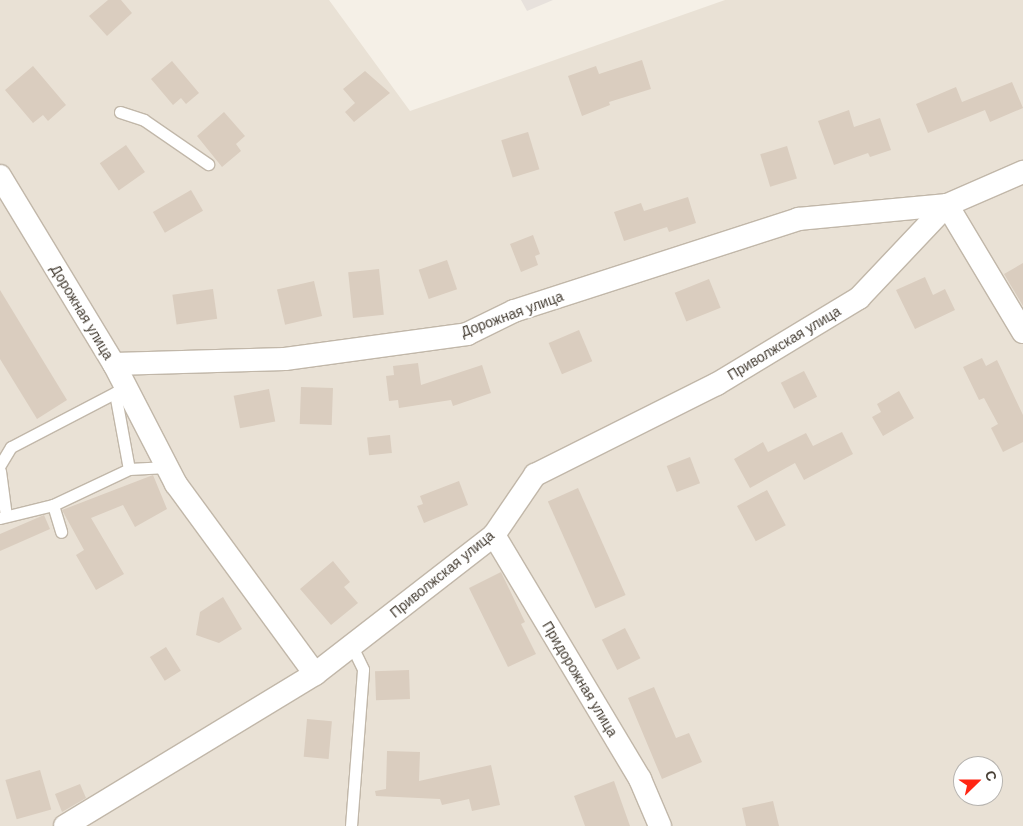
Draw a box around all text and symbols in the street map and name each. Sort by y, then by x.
street label: Дорожная улица [47,262,117,362]
street label: Дорожная улица [459,288,565,340]
street label: Приволжская улица [724,303,844,383]
street label: Приволжская улица [387,527,497,621]
street label: Придорожная улица [539,618,621,740]
north arrow [953,756,1003,806]
text: С [982,768,1000,783]

